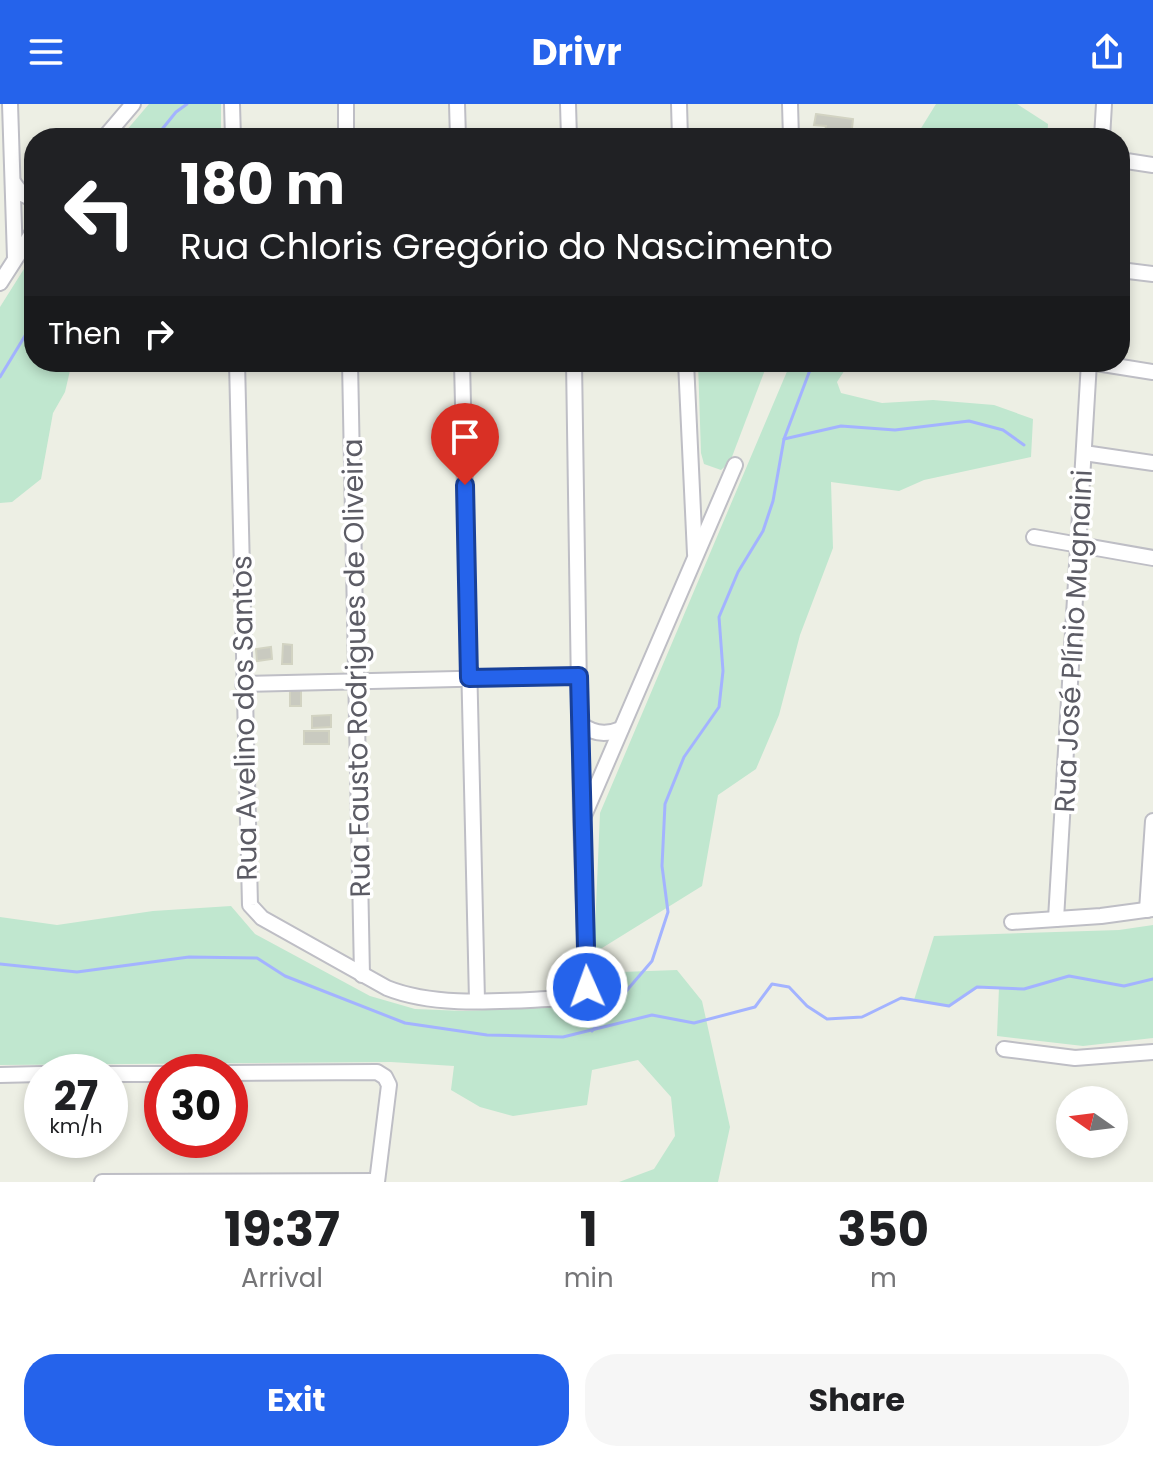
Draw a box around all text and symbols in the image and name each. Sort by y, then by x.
text: Drivr [531,27,622,78]
icon: menu [24,30,68,74]
icon: share [1085,30,1129,74]
text: 180 m [180,145,345,224]
icon: left [48,160,152,264]
text: Rua Chloris Gregório do Nascimento [180,221,833,272]
text: Then [48,312,121,355]
icon: right [137,312,181,356]
pin [431,403,499,485]
icon: arrive [443,415,487,459]
street label: Rua Fausto Rodrigues de Oliveira [333,438,380,898]
street label: Rua José Plínio Mugnaini [1045,469,1102,813]
street label: Rua Avelino dos Santos [222,555,267,881]
position arrow [545,945,629,1029]
speed limit sign: 30 [144,1054,248,1158]
text: 27 [54,1068,98,1124]
north arrow [1056,1086,1128,1158]
map controls [1056,1086,1128,1158]
text: km/h [49,1112,103,1140]
text: 19:37 [224,1196,340,1263]
text: 1 [580,1196,598,1263]
text: 350 [838,1196,929,1263]
text: Arrival [241,1260,323,1296]
text: min [564,1260,614,1296]
text: m [870,1260,897,1296]
button: Exit [24,1354,569,1446]
button: Share [585,1354,1129,1446]

